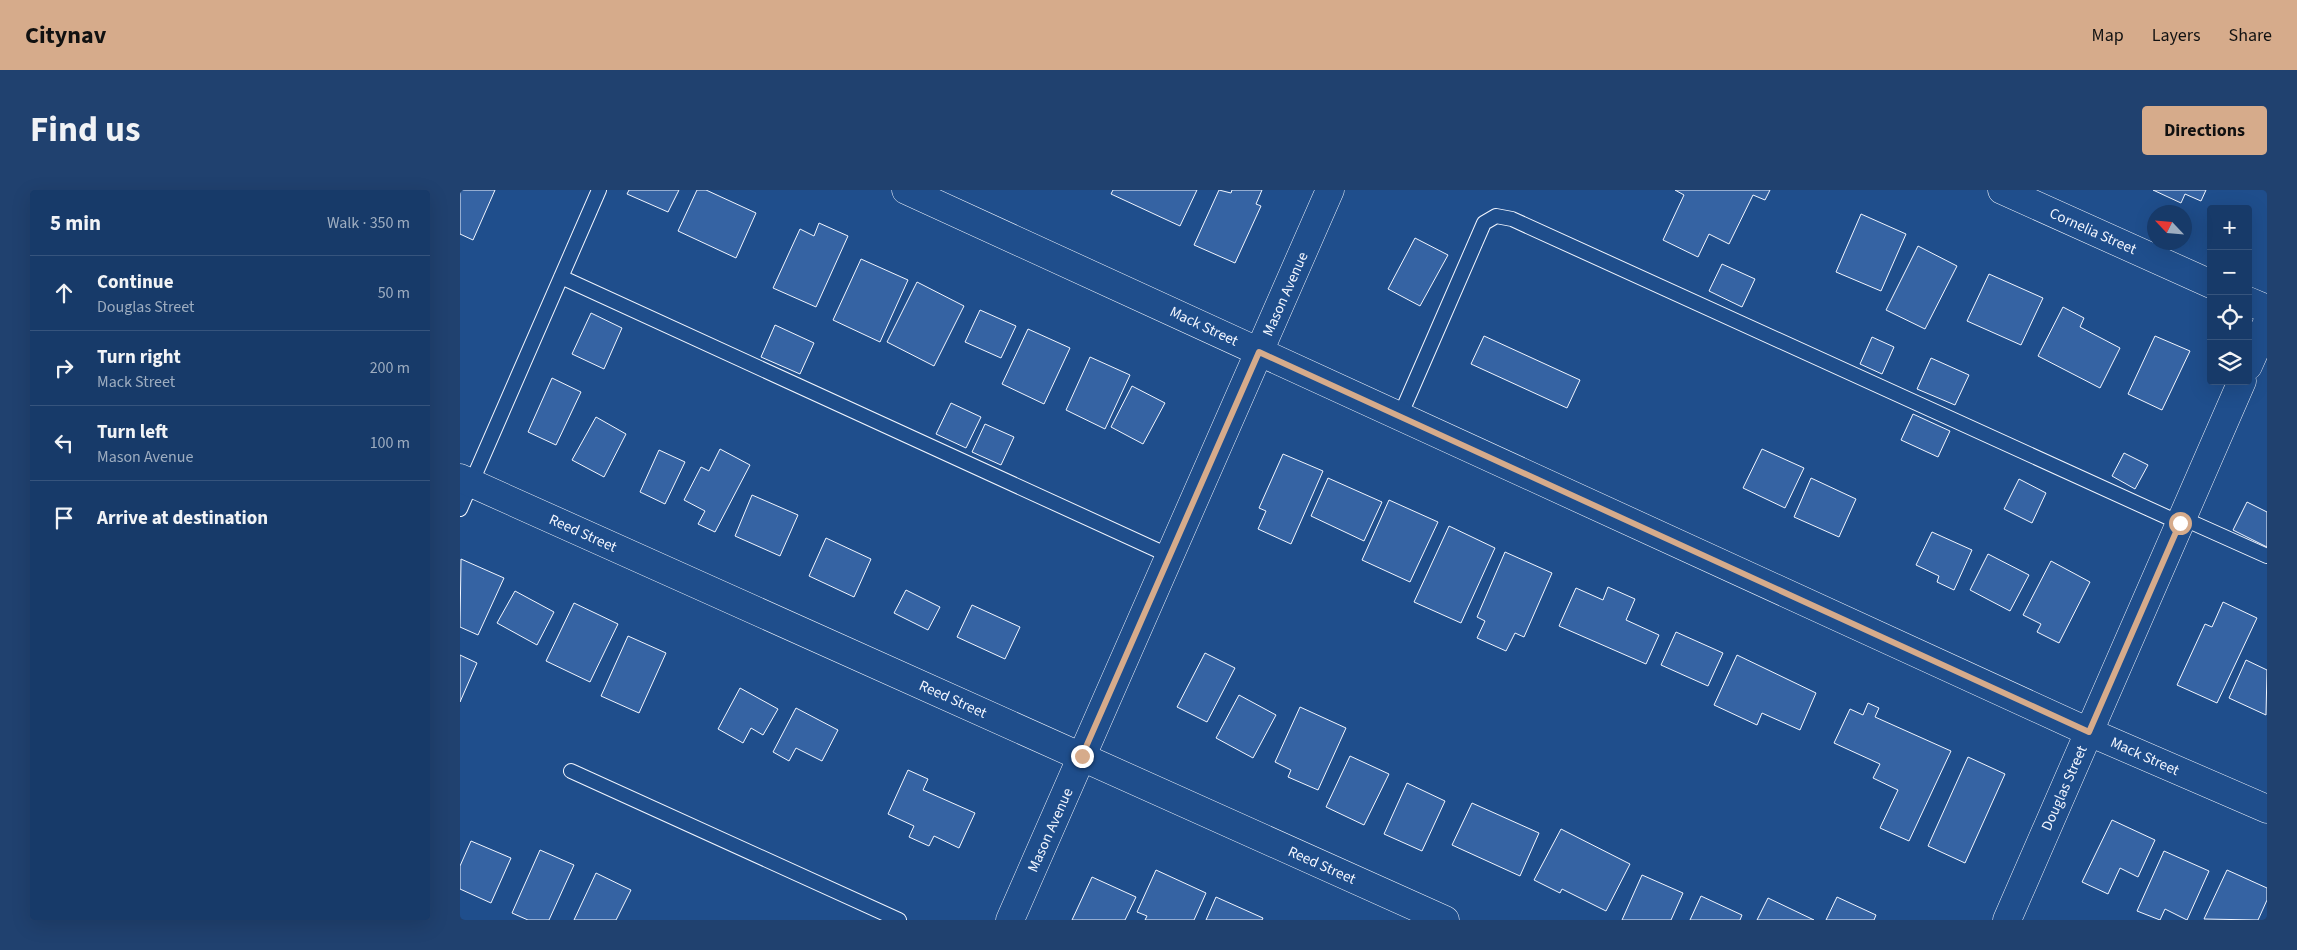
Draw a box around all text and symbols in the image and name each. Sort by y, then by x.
text: Citynav [25,18,106,53]
text: Map [2092,23,2124,48]
text: Layers [2152,23,2201,48]
text: Share [2229,23,2272,48]
text: Find us [30,105,140,155]
button: Directions [2142,106,2267,155]
street label: Cornelia Street [2046,203,2140,260]
north arrow [2147,205,2192,250]
map controls [2207,205,2252,385]
button: + [2207,205,2252,250]
text: 5 min [50,208,101,238]
text: Walk · 350 m [327,212,410,234]
street label: Mason Avenue [1257,249,1313,340]
button: − [2207,250,2252,295]
text: Continue [97,269,174,296]
icon: ahead [50,279,78,307]
text: 50 m [378,282,410,304]
button: locate [2207,295,2252,340]
text: Douglas Street [97,296,194,318]
street label: Mack Street [1166,301,1241,351]
button: layers [2207,340,2252,385]
text: Turn right [97,344,181,371]
icon: right [50,354,78,382]
text: 200 m [370,357,410,379]
text: Mack Street [97,371,175,393]
text: Turn left [97,419,168,446]
icon: left [50,429,78,457]
text: 100 m [370,432,410,454]
text: Mason Avenue [97,446,193,468]
icon: arrive [50,504,78,532]
text: Arrive at destination [97,505,268,532]
street label: Reed Street [546,509,620,558]
route start [2169,512,2192,535]
street label: Reed Street [916,675,990,724]
street label: Mack Street [2107,732,2183,781]
street label: Douglas Street [2036,742,2093,834]
route end [1071,745,1094,768]
street label: Mason Avenue [1022,785,1078,876]
street label: Reed Street [1285,841,1359,890]

